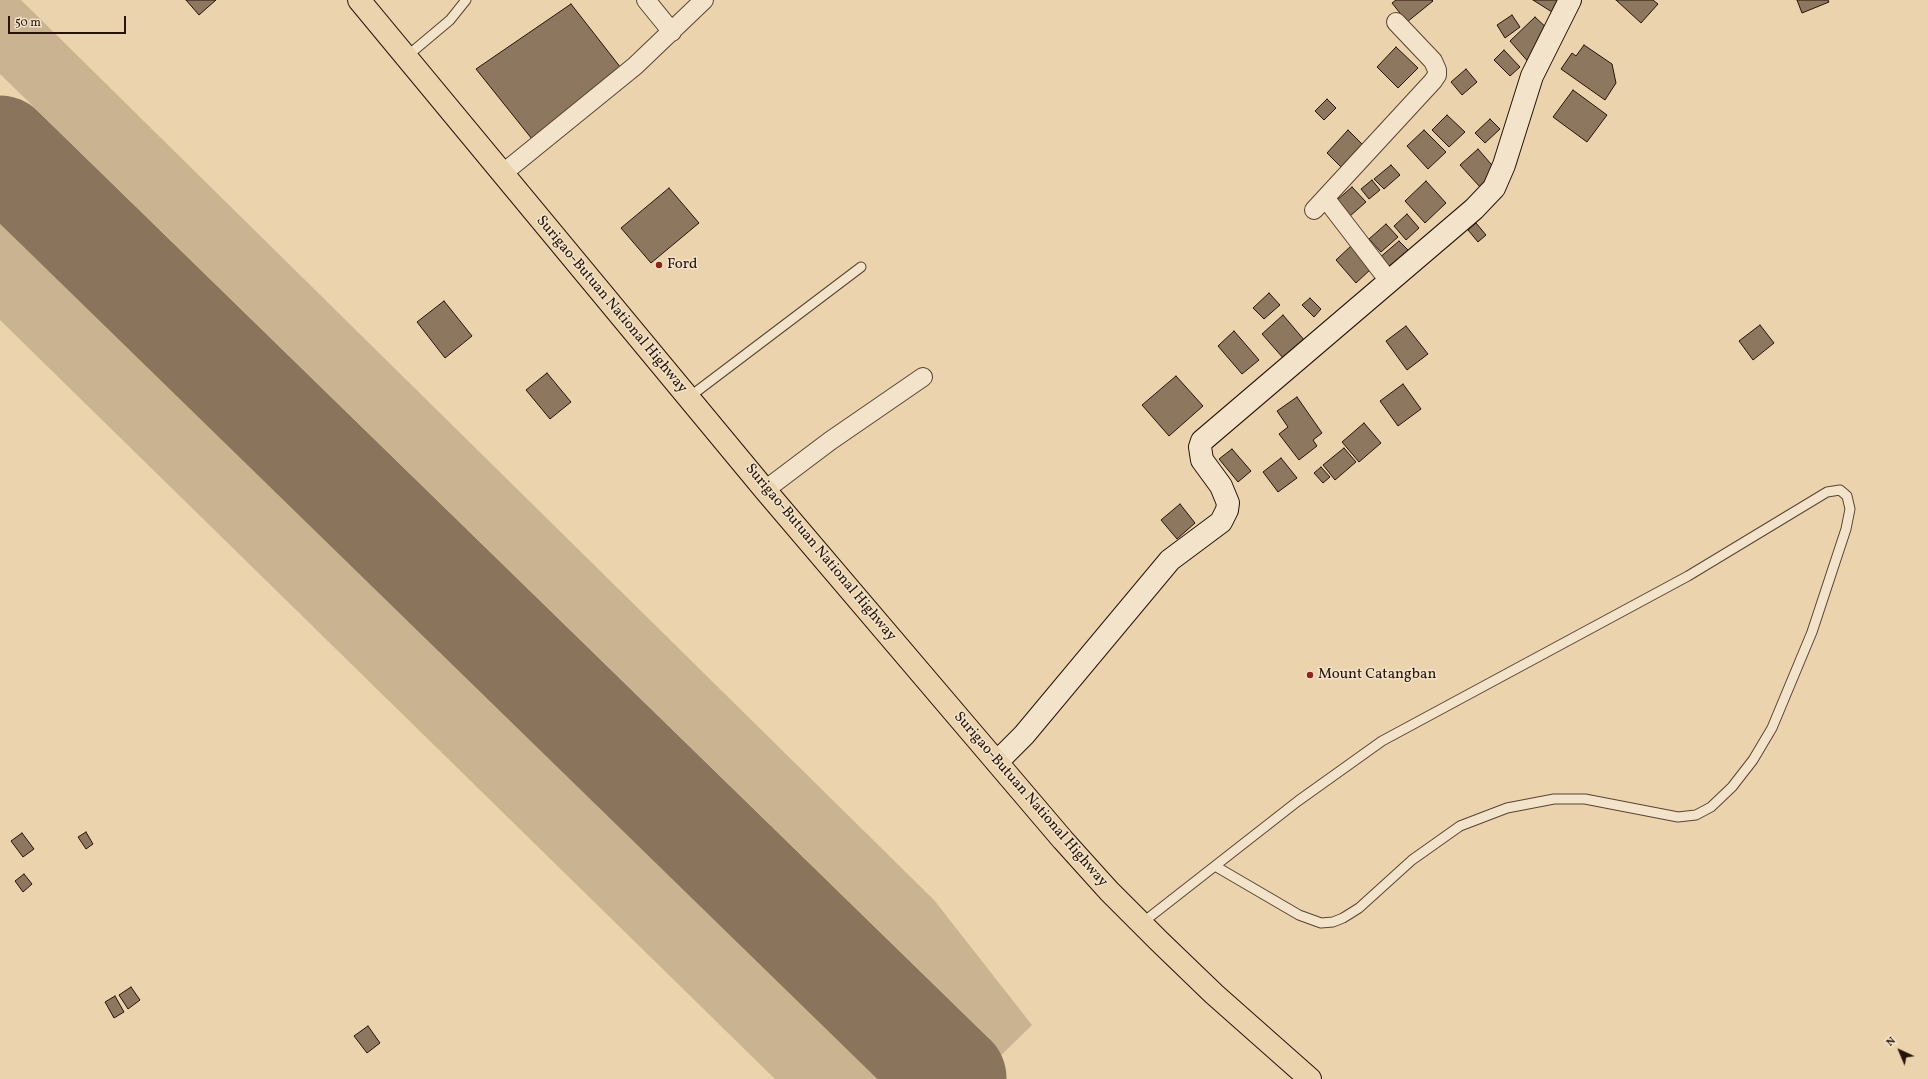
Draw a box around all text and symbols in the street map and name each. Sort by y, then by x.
scale bar [10,8,128,34]
text: 50 m [15,15,41,31]
street label: Surigao-Butuan National Highway [531,213,691,397]
place label: Ford [667,256,697,274]
marker: Ford [654,260,664,270]
street label: Surigao-Butuan National Highway [740,461,900,645]
place label: Mount Catangban [1318,666,1436,684]
marker: Mount Catangban [1305,670,1315,680]
street label: Surigao-Butuan National Highway [949,709,1111,891]
north arrow [1880,1031,1920,1071]
text: N [1883,1034,1899,1050]

